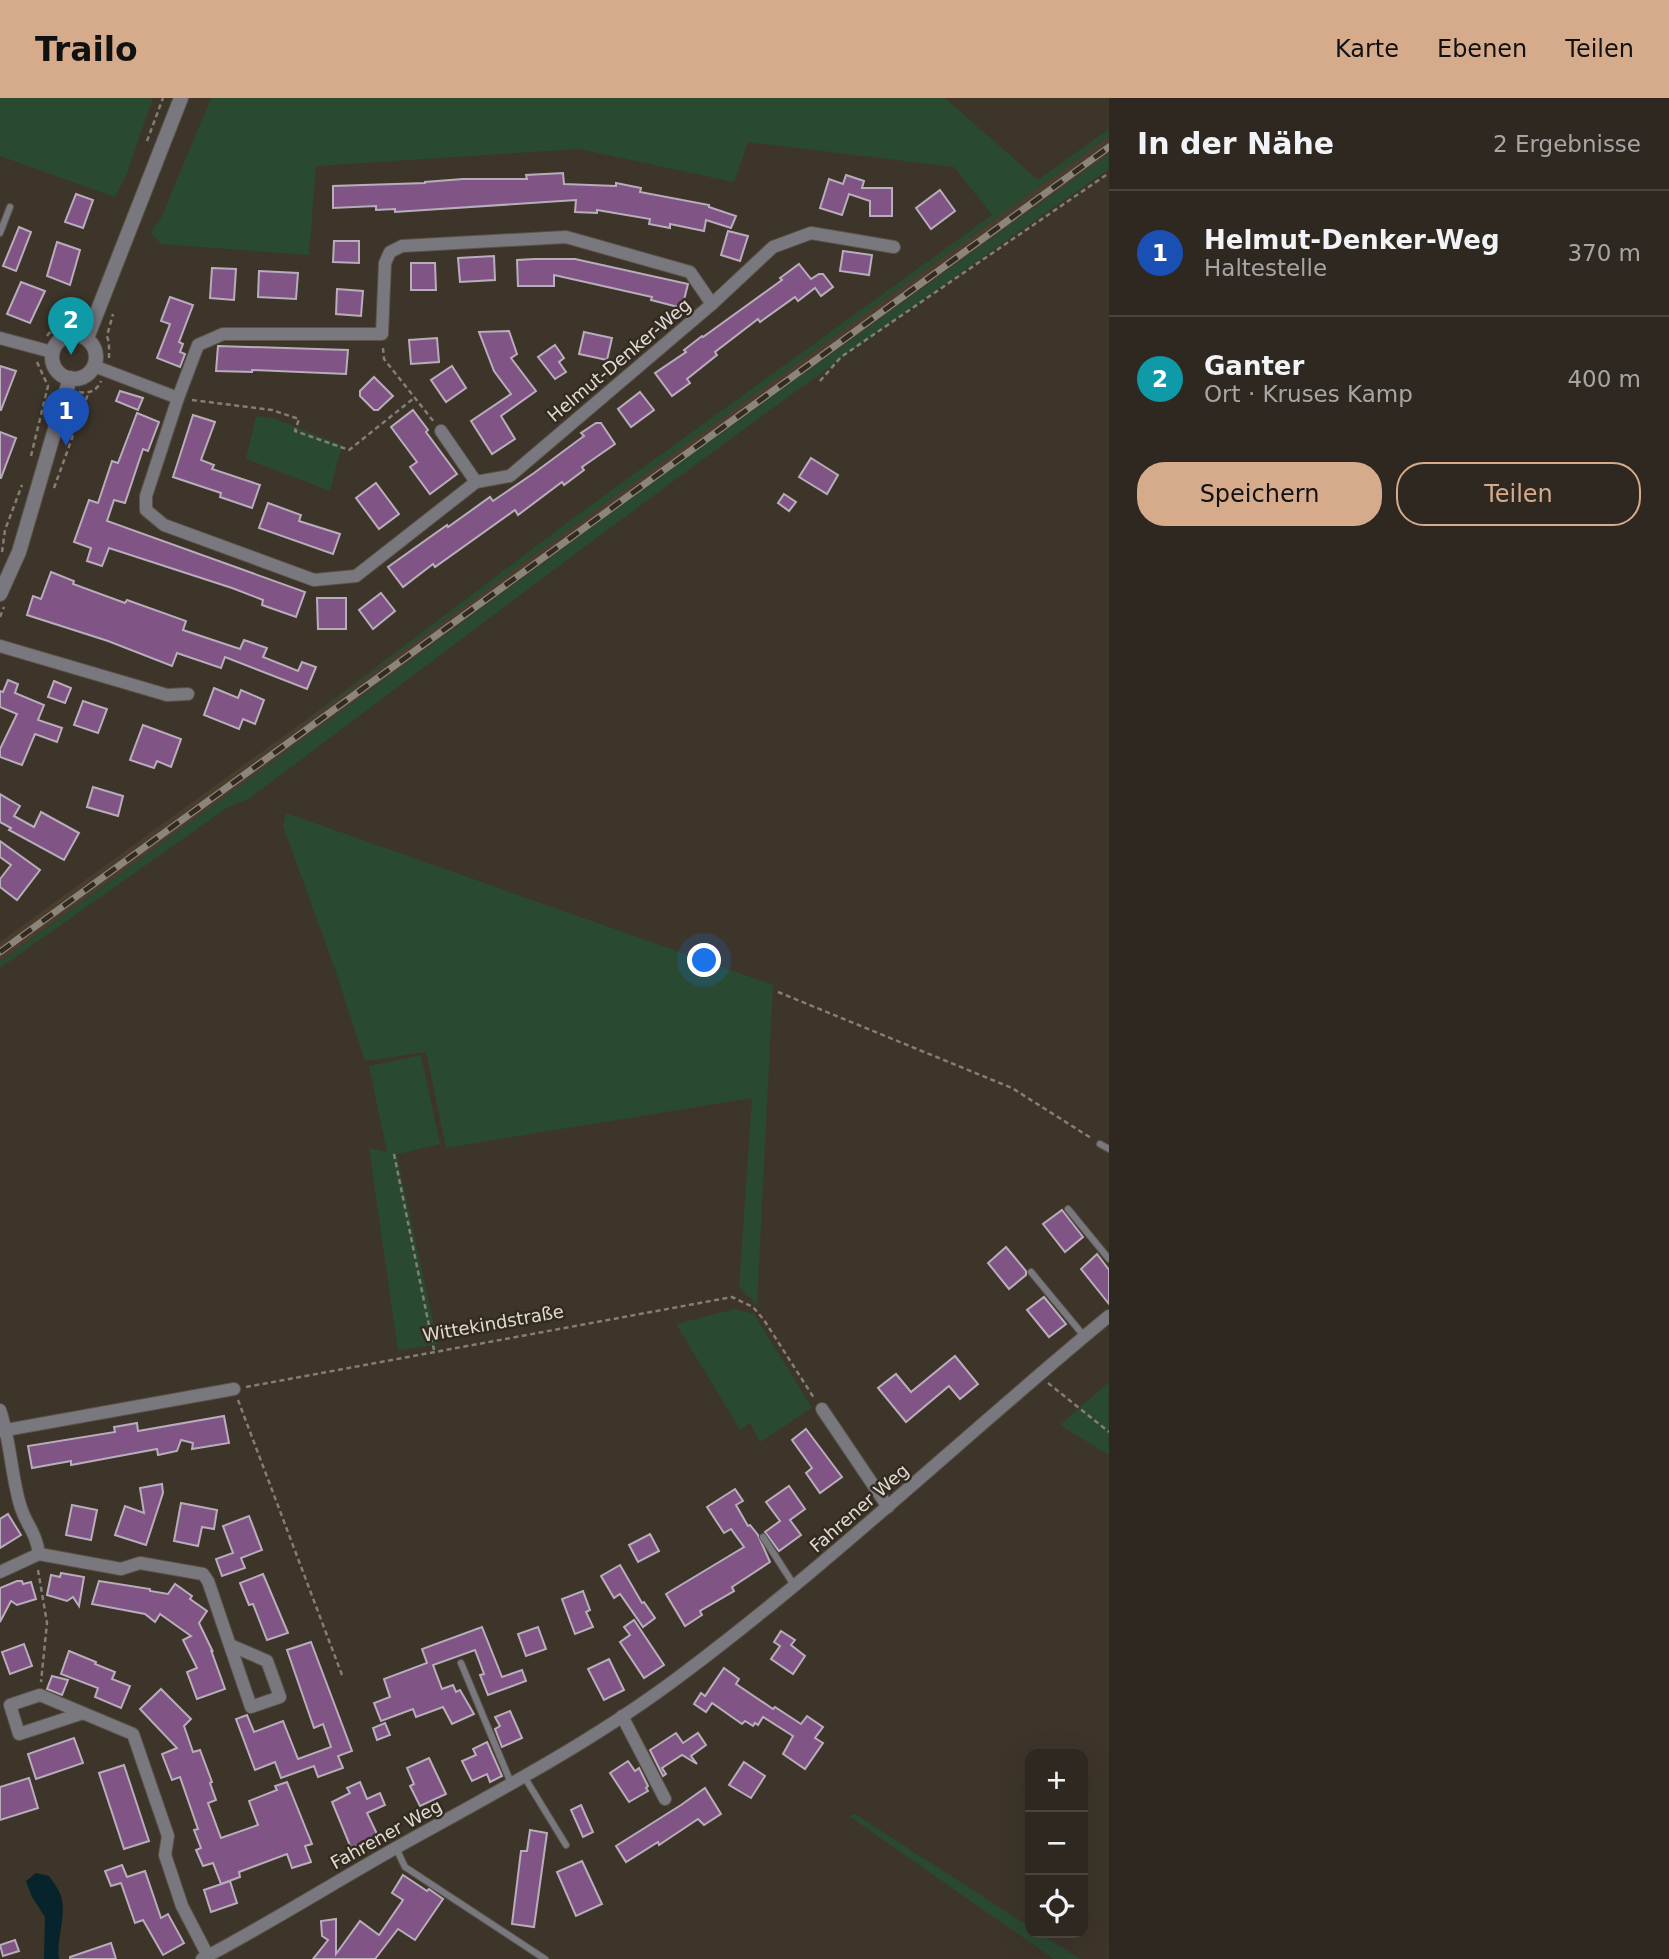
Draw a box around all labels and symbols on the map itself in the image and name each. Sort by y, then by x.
street label: Helmut-Denker-Weg [543,294,695,426]
pin: 2 [48,297,94,355]
pin: 1 [43,388,89,446]
your location [687,943,721,977]
street label: Wittekindstraße [421,1300,565,1346]
street label: Fahrener Weg [805,1459,913,1557]
street label: Fahrener Weg [327,1795,445,1873]

